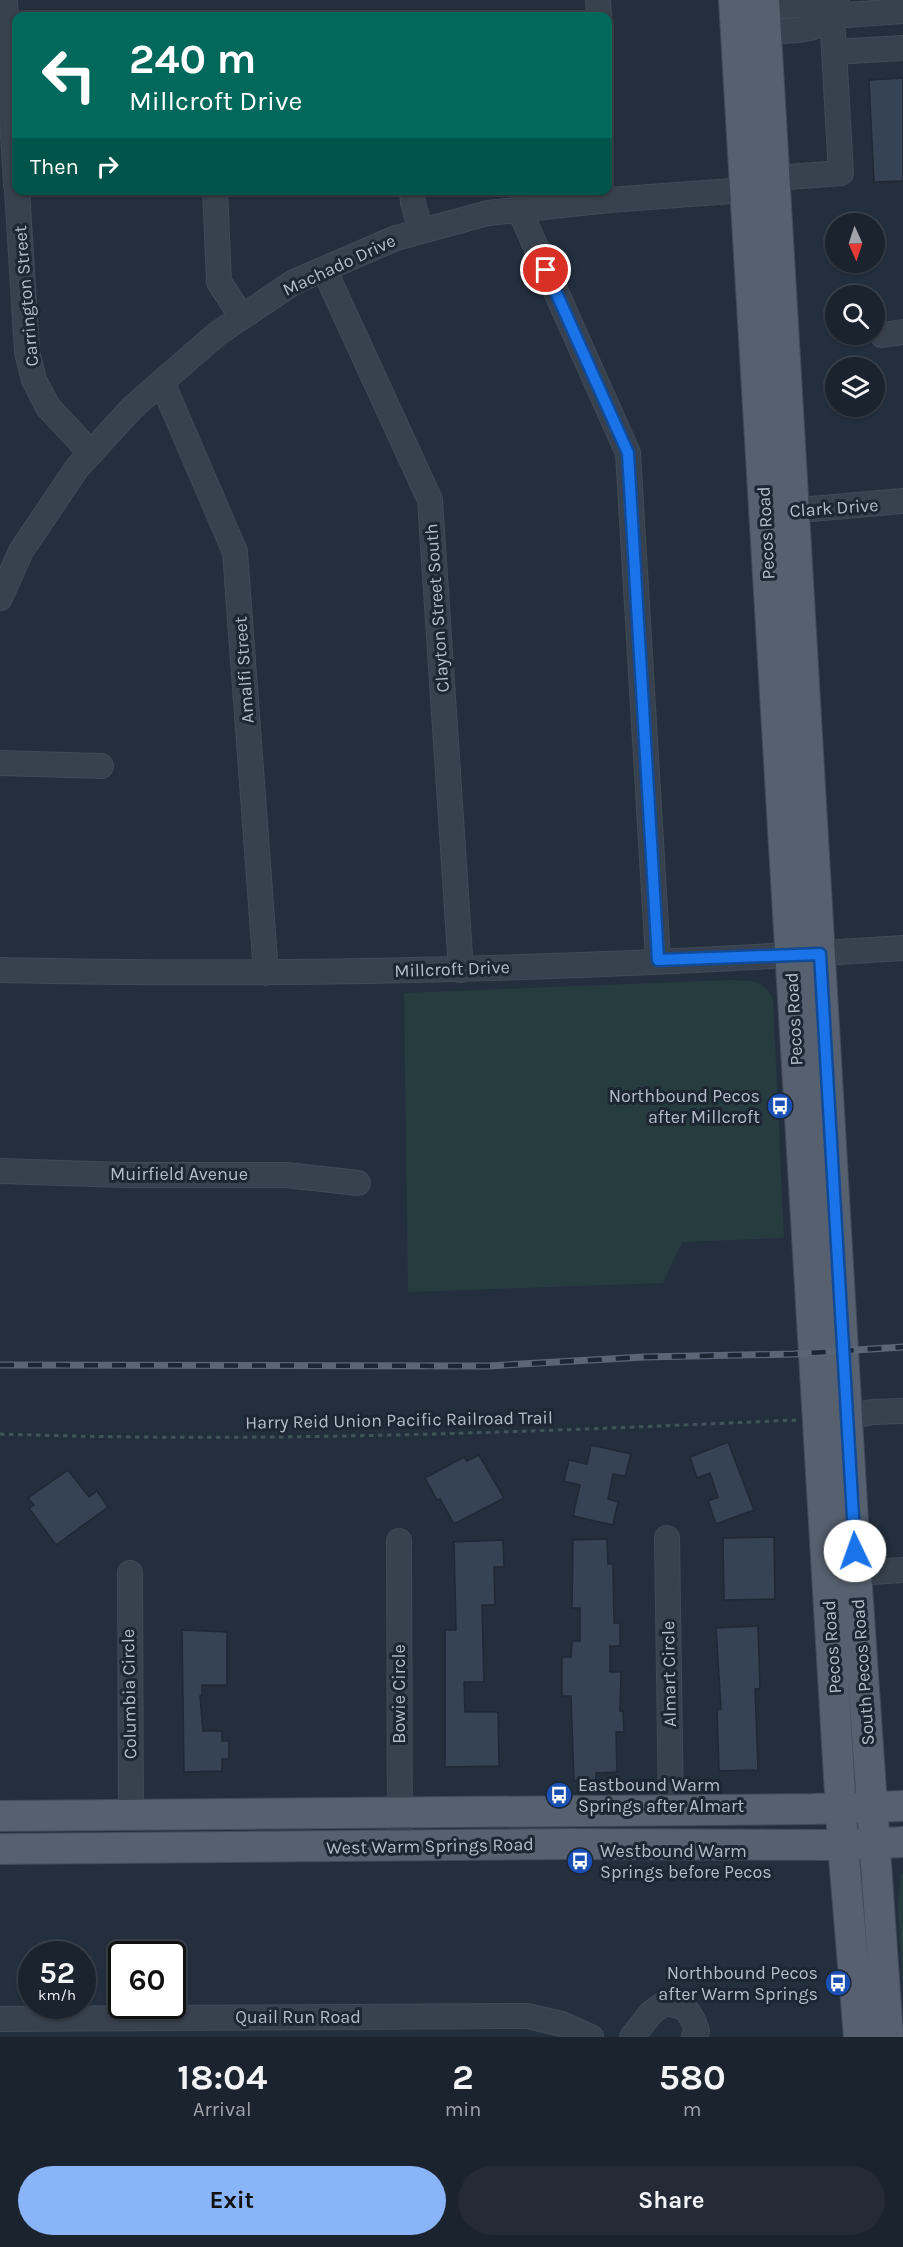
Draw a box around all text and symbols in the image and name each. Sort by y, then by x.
text: 240 m [129,34,256,84]
icon: left [30,36,108,114]
text: Millcroft Drive [129,85,302,117]
icon: right [91,150,124,183]
text: Then [30,154,79,180]
north arrow [825,213,885,273]
map controls [825,213,885,417]
street label: Carrington Street [9,224,43,367]
street label: Machado Drive [279,229,399,301]
pin [520,244,571,295]
icon: arrive [529,253,562,286]
button: search [825,285,885,345]
button: layers [825,357,885,417]
street label: Pecos Road [753,486,779,580]
street label: Clark Drive [789,494,879,522]
street label: Clayton Street South [420,523,454,693]
street label: Amalfi Street [229,615,259,724]
street label: Millcroft Drive [394,956,510,982]
street label: Pecos Road [781,972,807,1066]
place label: Northbound Pecos after Millcroft [609,1085,760,1128]
bus stop icon: Northbound Pecos after Millcroft [765,1091,795,1121]
street label: Muirfield Avenue [110,1163,248,1185]
street label: Harry Reid Union Pacific Railroad Trail [245,1406,553,1434]
position arrow [823,1519,887,1583]
street label: South Pecos Road [847,1598,879,1746]
street label: Pecos Road [818,1600,846,1694]
street label: Almart Circle [657,1621,681,1727]
street label: Columbia Circle [117,1629,141,1759]
street label: Bowie Circle [388,1644,410,1744]
place label: Eastbound Warm Springs after Almart [578,1774,745,1817]
bus stop icon: Eastbound Warm Springs after Almart [544,1780,574,1810]
street label: West Warm Springs Road [326,1833,534,1859]
place label: Westbound Warm Springs before Pecos [600,1840,772,1883]
bus stop icon: Westbound Warm Springs before Pecos [565,1846,595,1876]
speed limit sign: 60 [108,1941,186,2019]
text: 52 [39,1955,75,1991]
place label: Northbound Pecos after Warm Springs [658,1962,818,2005]
bus stop icon: Northbound Pecos after Warm Springs [823,1968,853,1998]
text: km/h [38,1986,76,2004]
street label: Quail Run Road [235,2006,361,2028]
text: 18:04 [177,2056,267,2098]
text: 2 [452,2056,474,2098]
text: 580 [659,2056,726,2098]
text: Arrival [193,2098,252,2121]
text: min [445,2098,481,2121]
text: m [683,2098,702,2121]
button: Exit [18,2166,446,2235]
button: Share [458,2166,885,2235]

